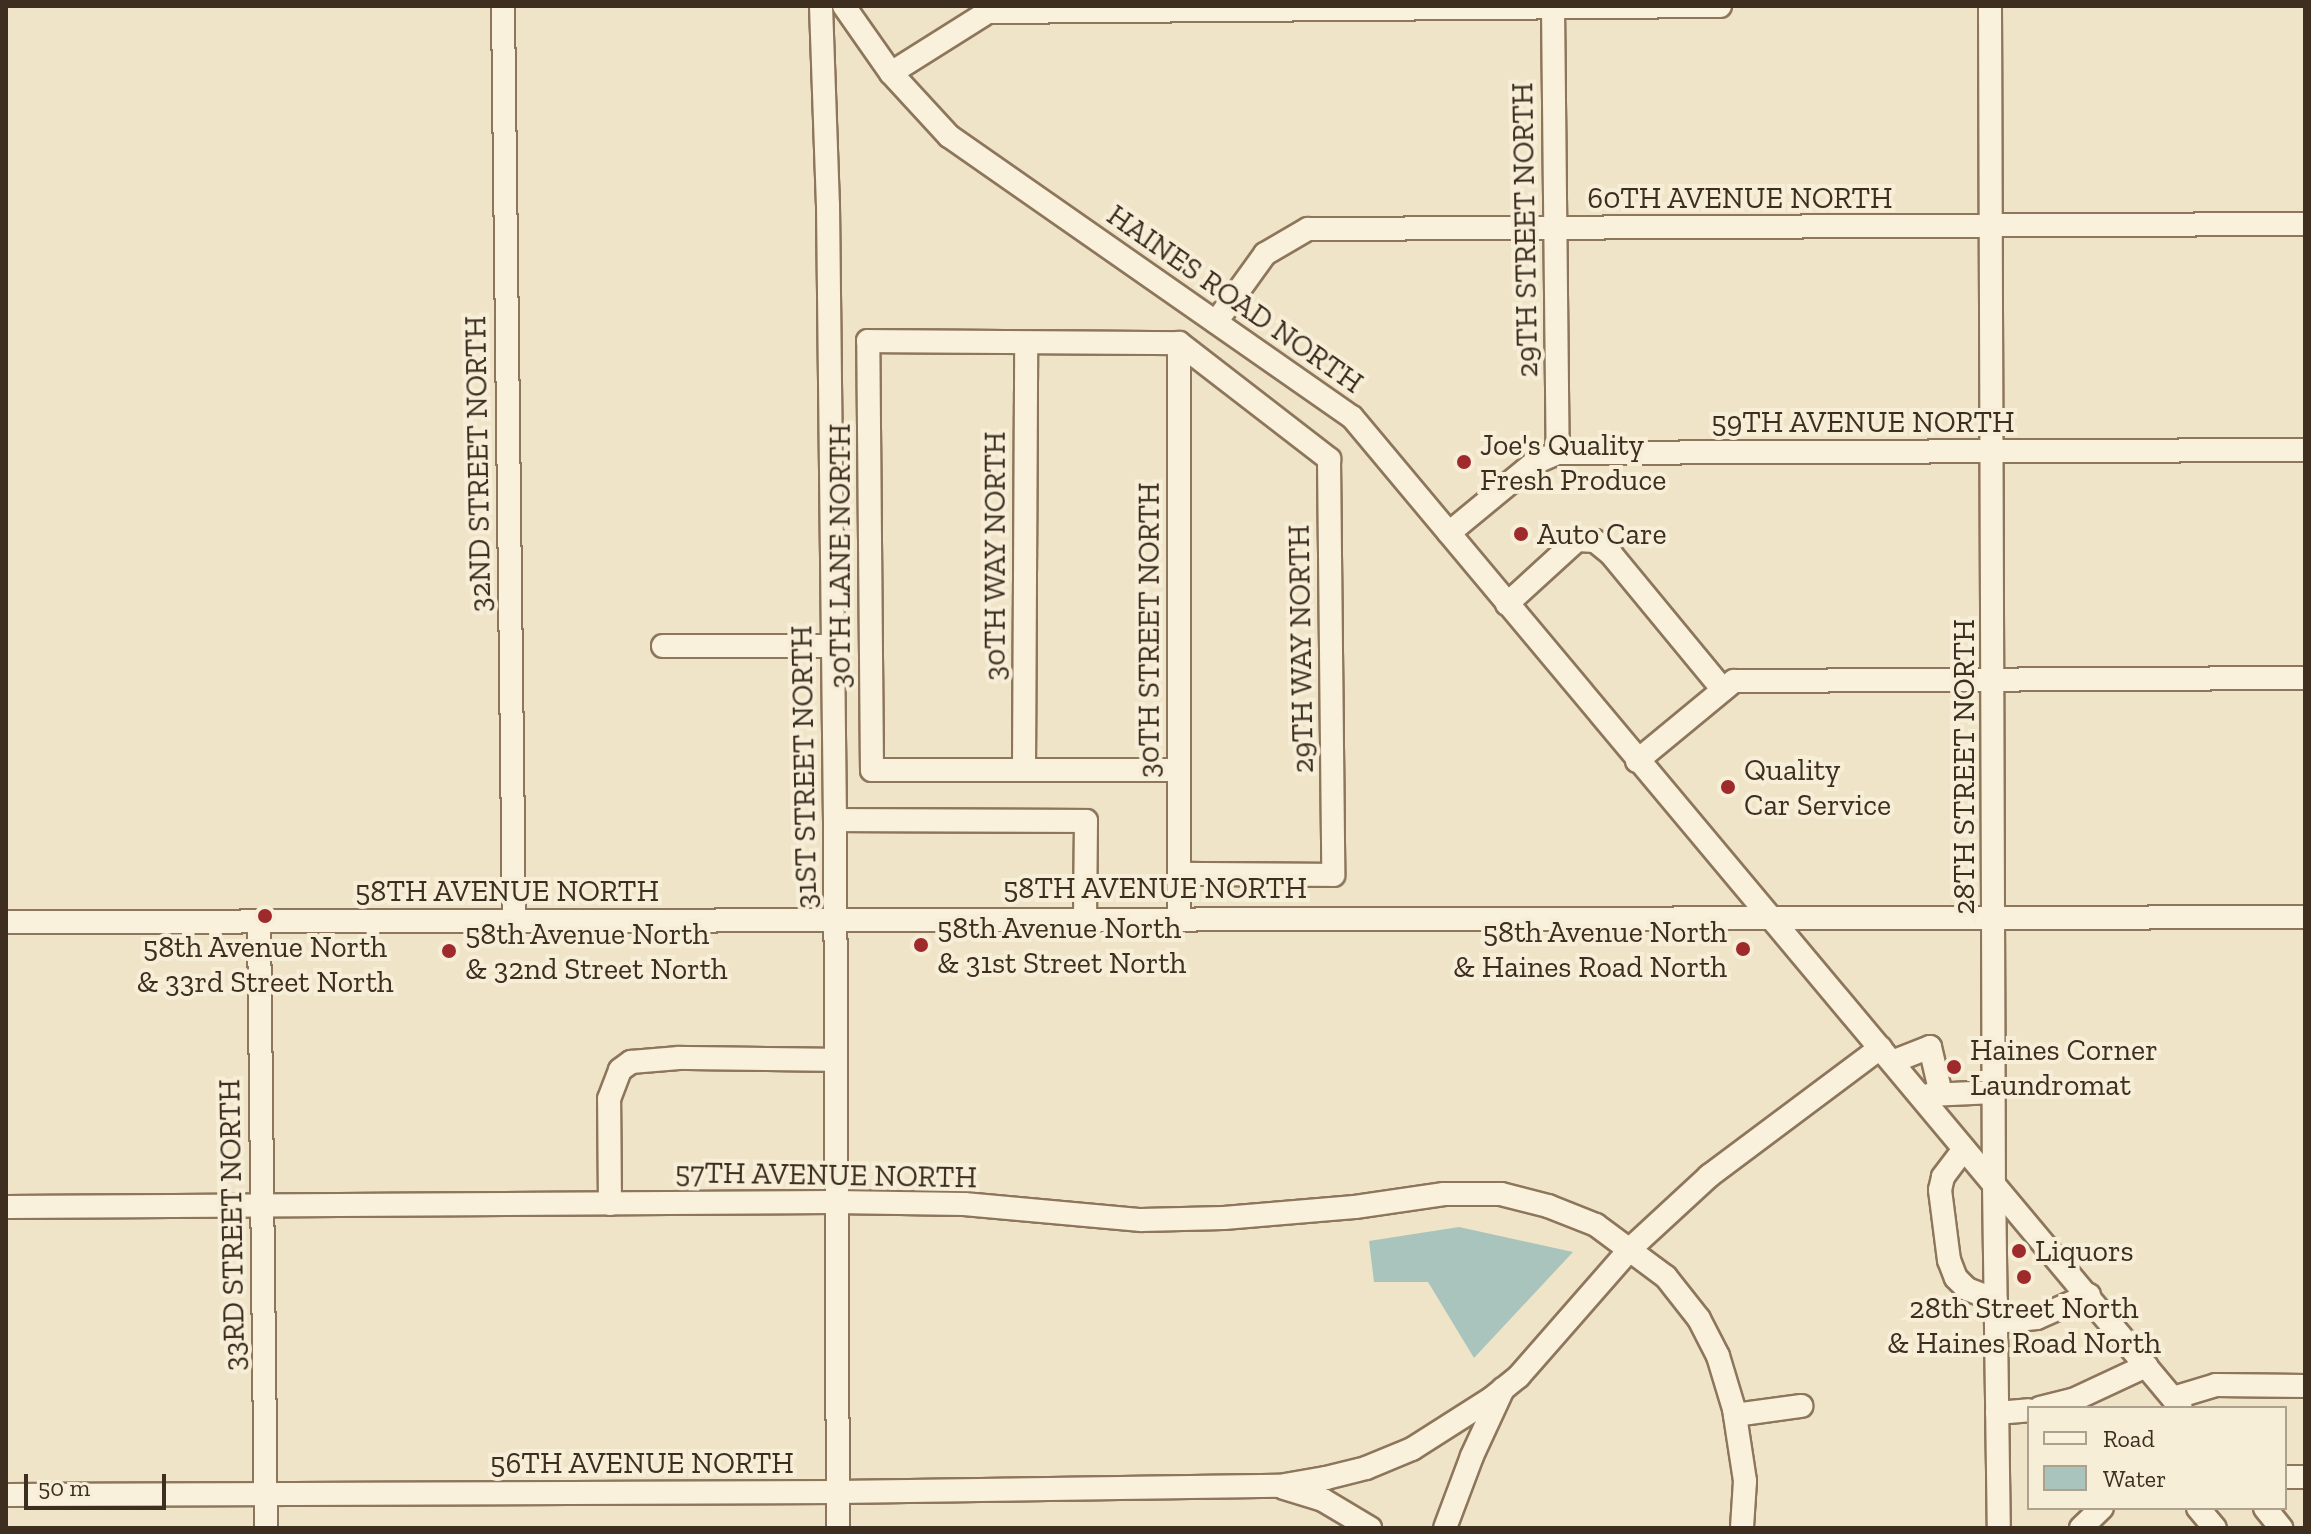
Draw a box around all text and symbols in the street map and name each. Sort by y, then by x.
street label: 29TH STREET NORTH [1504,82,1546,378]
street label: 60TH AVENUE NORTH [1587,180,1893,216]
street label: HAINES ROAD NORTH [1100,197,1370,401]
street label: 32ND STREET NORTH [457,315,499,613]
street label: 59TH AVENUE NORTH [1711,404,2015,440]
street label: 30TH LANE NORTH [822,424,858,688]
place label: Joe's Quality Fresh Produce [1480,427,1667,498]
street label: 30TH WAY NORTH [977,430,1013,682]
marker: Joe's Quality Fresh Produce [1455,453,1473,471]
street label: 30TH STREET NORTH [1131,482,1167,778]
place label: Auto Care [1537,516,1667,552]
street label: 29TH WAY NORTH [1281,523,1321,775]
marker: Auto Care [1512,525,1530,543]
street label: 28TH STREET NORTH [1946,619,1982,915]
street label: 31ST STREET NORTH [784,625,824,909]
place label: Quality Car Service [1744,752,1892,822]
marker: Quality Car Service [1719,778,1737,796]
street label: 58TH AVENUE NORTH [1003,870,1307,906]
street label: 58TH AVENUE NORTH [355,873,659,909]
marker: 58th Avenue North & 33rd Street North [256,907,274,925]
place label: 58th Avenue North & 31st Street North [937,910,1186,980]
place label: 58th Avenue North & Haines Road North [1453,914,1727,984]
place label: 58th Avenue North & 32nd Street North [465,916,728,986]
place label: 58th Avenue North & 33rd Street North [136,929,394,1000]
marker: 58th Avenue North & 31st Street North [912,936,930,954]
marker: 58th Avenue North & Haines Road North [1734,940,1752,958]
marker: 58th Avenue North & 32nd Street North [440,942,458,960]
place label: Haines Corner Laundromat [1970,1032,2158,1102]
marker: Haines Corner Laundromat [1945,1058,1963,1076]
street label: 33RD STREET NORTH [211,1079,253,1371]
street label: 57TH AVENUE NORTH [674,1154,978,1196]
place label: Liquors [2035,1233,2134,1269]
marker: Liquors [2010,1242,2028,1260]
marker: 28th Street North & Haines Road North [2015,1268,2033,1286]
place label: 28th Street North & Haines Road North [1887,1290,2161,1360]
legend [2027,1406,2287,1510]
text: Road [2103,1424,2155,1453]
street label: 56TH AVENUE NORTH [490,1445,794,1481]
scale bar [28,1458,170,1508]
text: Water [2103,1464,2166,1493]
text: 50 m [38,1473,90,1502]

